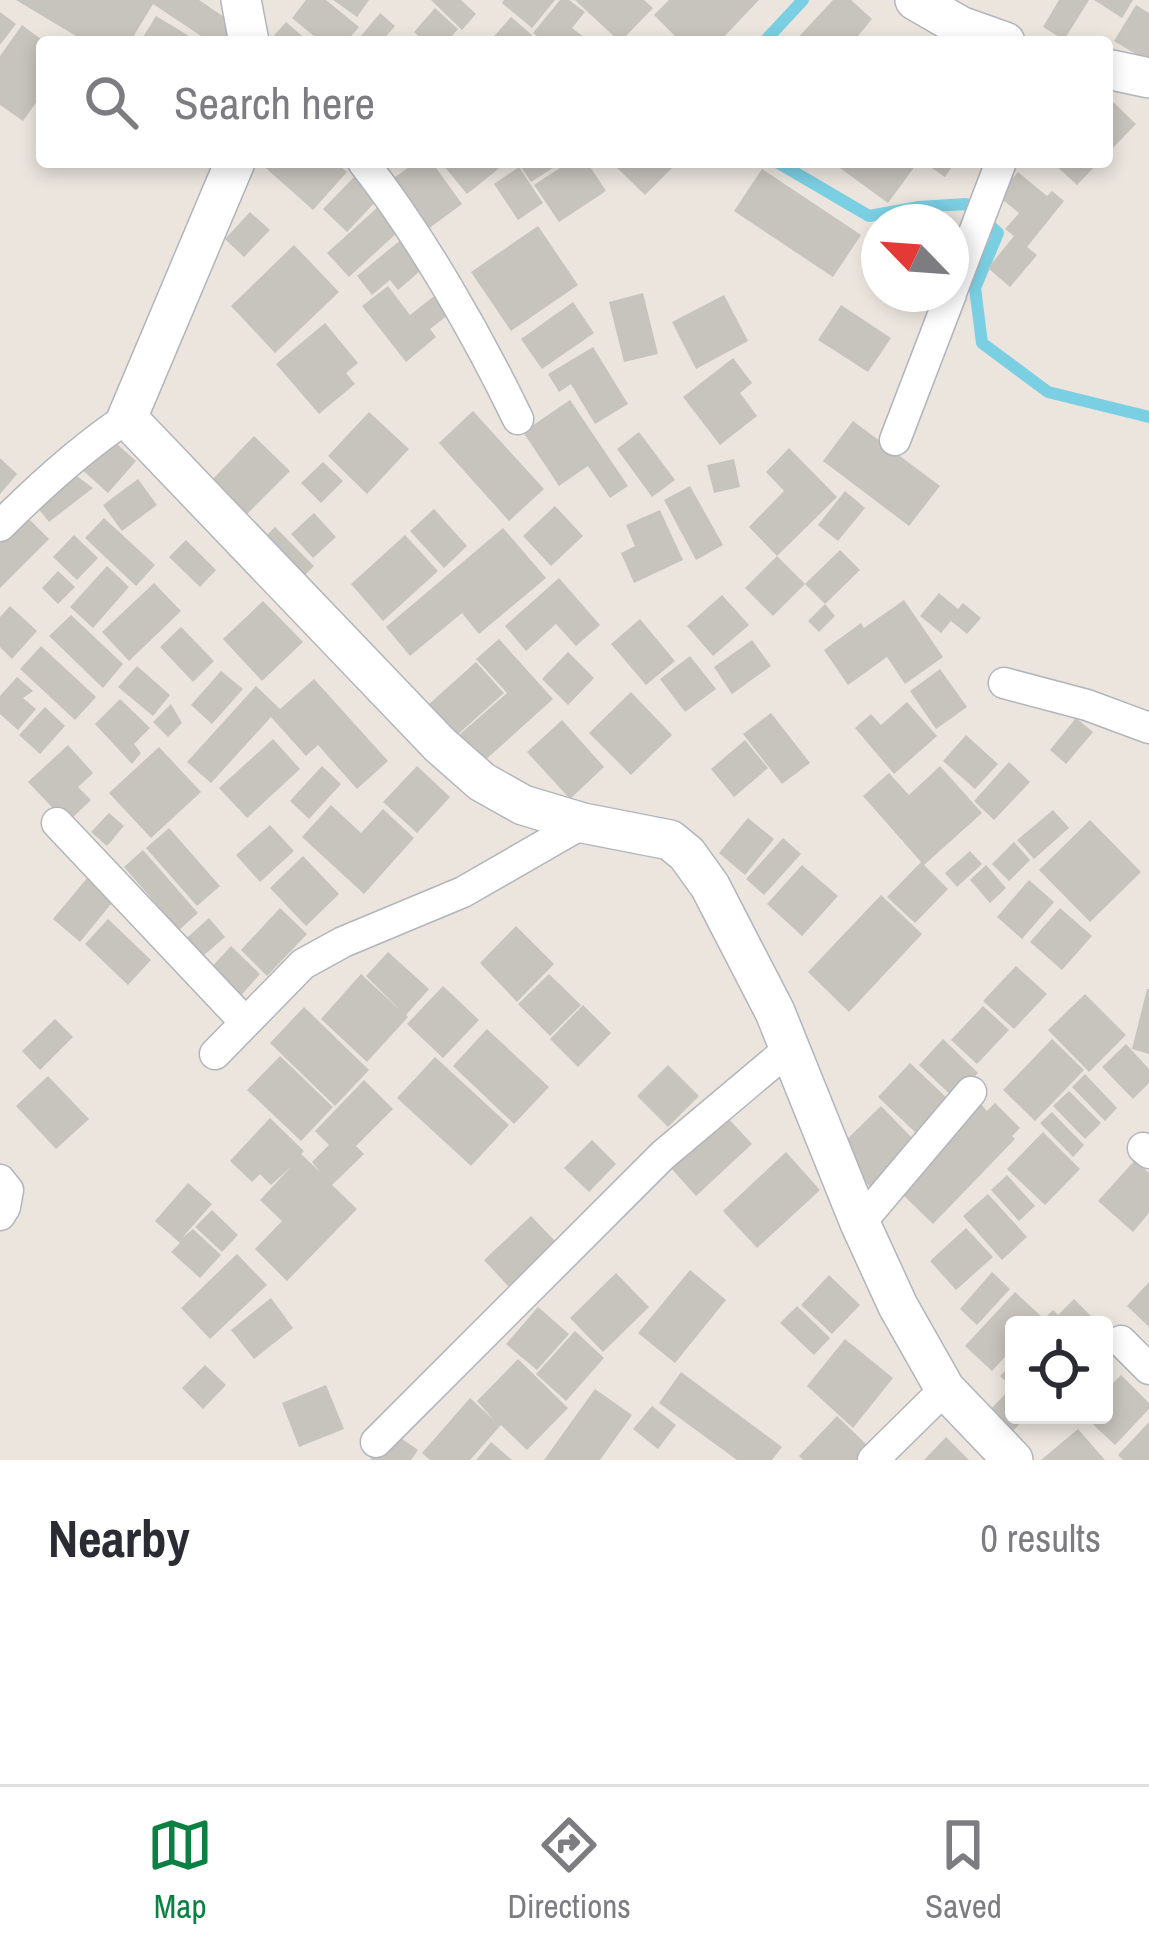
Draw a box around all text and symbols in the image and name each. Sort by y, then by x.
search box [36,36,1113,168]
icon: search [78,69,144,135]
text: Search here [174,72,375,133]
north arrow [861,204,969,312]
map controls [1005,1316,1113,1424]
button: locate [1005,1316,1113,1424]
text: Nearby [48,1504,190,1573]
text: 0 results [980,1512,1101,1564]
tab: Map [147,1812,213,1928]
tab: Directions [507,1812,631,1928]
tab: Saved [925,1812,1002,1928]

